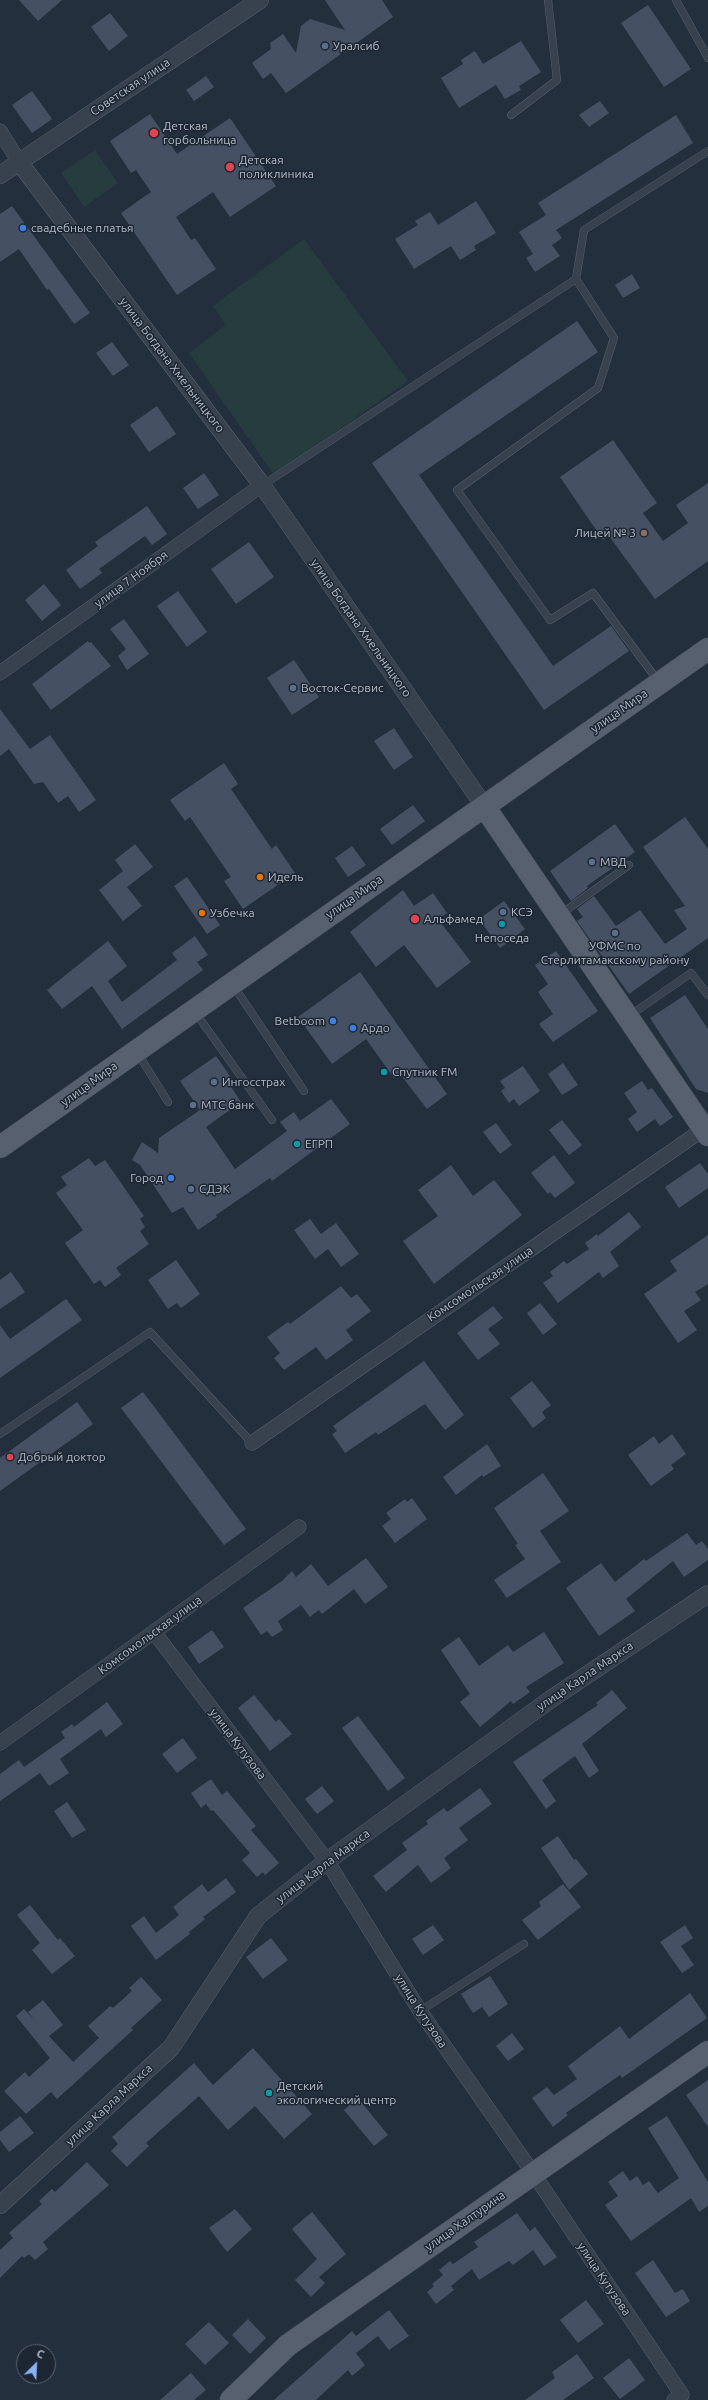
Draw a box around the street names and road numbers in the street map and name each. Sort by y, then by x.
street label: Советская улица [87,55,173,119]
street label: улица Богдана Хмельницкого [116,295,228,435]
street label: улица 7 Ноября [91,547,171,611]
street label: улица Богдана Хмельницкого [308,556,414,700]
street label: улица Мира [588,686,650,736]
street label: улица Мира [323,872,385,922]
street label: улица Мира [58,1059,120,1109]
street label: Комсомольская улица [424,1243,536,1325]
street label: Комсомольская улица [95,1593,205,1677]
street label: улица Карла Маркса [534,1638,636,1714]
street label: улица Кутузова [207,1706,269,1782]
street label: улица Карла Маркса [273,1826,373,1906]
street label: улица Кутузова [392,1971,450,2051]
street label: улица Карла Маркса [63,2061,155,2149]
street label: улица Халтурина [422,2188,508,2254]
street label: улица Кутузова [574,2240,634,2318]

